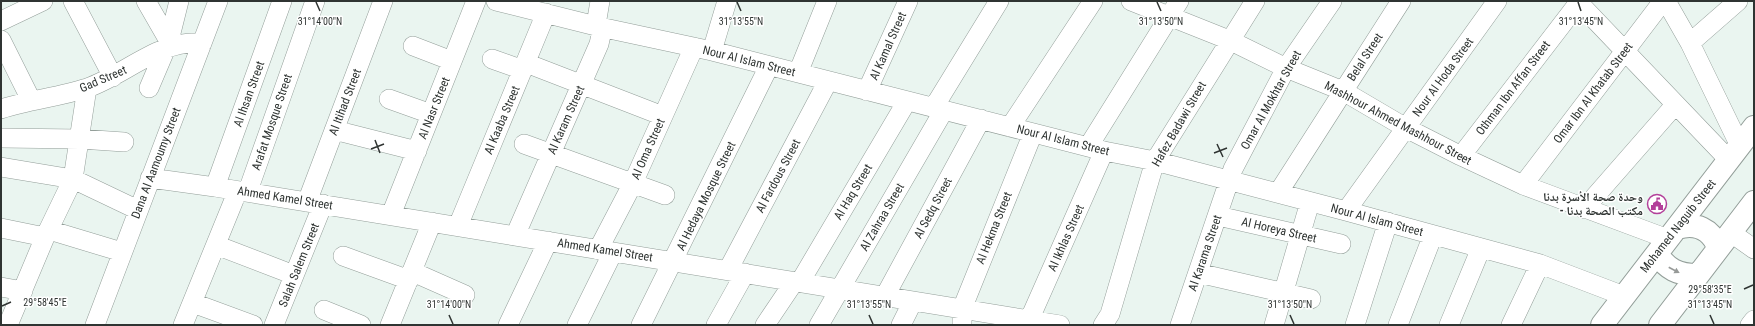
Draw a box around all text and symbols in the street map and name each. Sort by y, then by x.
street label: Al Kamal Street [867,9,909,82]
text: 31°14'00"N [298,16,342,27]
text: 31°13'55"N [719,16,763,27]
text: 31°13'50"N [1139,16,1183,27]
text: 31°13'45"N [1559,16,1603,27]
street label: Belal Street [1344,30,1386,84]
street label: Nour Al Hoda Street [1410,34,1477,119]
street label: Othman Ibn Affan Street [1473,38,1553,138]
street label: Omar Ibn Al Khatab Street [1551,40,1636,146]
street label: Nour Al Islam Street [701,43,797,79]
street label: Omar Al Mokhtar Street [1238,48,1304,152]
street label: Al Ihsan Street [231,59,268,129]
street label: Gad Street [77,63,129,95]
street label: Al Itihad Street [326,66,364,137]
street label: Arafat Mosque Street [249,72,295,172]
street label: Al Nasr Street [415,75,453,141]
street label: Mashhour Ahmed Mashhour Street [1322,78,1474,168]
street label: Hafez Badawi Street [1149,79,1209,169]
street label: Al Kaaba Street [481,83,523,156]
street label: Al Karam Street [545,83,588,157]
street label: Dana Al Aamoumy Street [128,105,184,220]
street label: Al Oma Street [628,116,668,182]
street label: Nour Al Islam Street [1015,122,1111,158]
street label: Al Fardous Street [753,136,804,215]
street label: Al Hedaya Mosque Street [674,139,739,253]
street label: Al Haq Street [831,161,875,222]
street label: Al Sedq Street [911,175,955,241]
street label: Mohamed Naguib Street [1637,176,1719,275]
street label: Al Zahraa Street [857,180,907,253]
street label: Ahmed Kamel Street [236,184,334,213]
street label: Al Hekma Street [973,189,1015,266]
place label: وحدة صحة الأسرة بدنا - مكتب الصحة بدنا [1543,190,1643,218]
public building icon: وحدة صحة الأسرة بدنا - مكتب الصحة بدنا [1646,193,1668,215]
street label: Nour Al Islam Street [1329,201,1425,239]
street label: Al Ikhlas Street [1045,202,1087,273]
street label: Al Karama Street [1185,213,1225,293]
street label: Al Horeya Street [1240,215,1318,246]
street label: Salah Salem Street [276,221,322,309]
street label: Ahmed Kamel Street [556,236,654,265]
one-way arrow [1668,267,1680,273]
text: 29°58'35"E [1688,284,1732,295]
text: 29°58'45"E [23,297,67,308]
text: 31°14'00"N [427,299,471,310]
text: 31°13'55"N [847,299,891,310]
text: 31°13'50"N [1268,299,1312,310]
text: 31°13'45"N [1688,299,1732,310]

